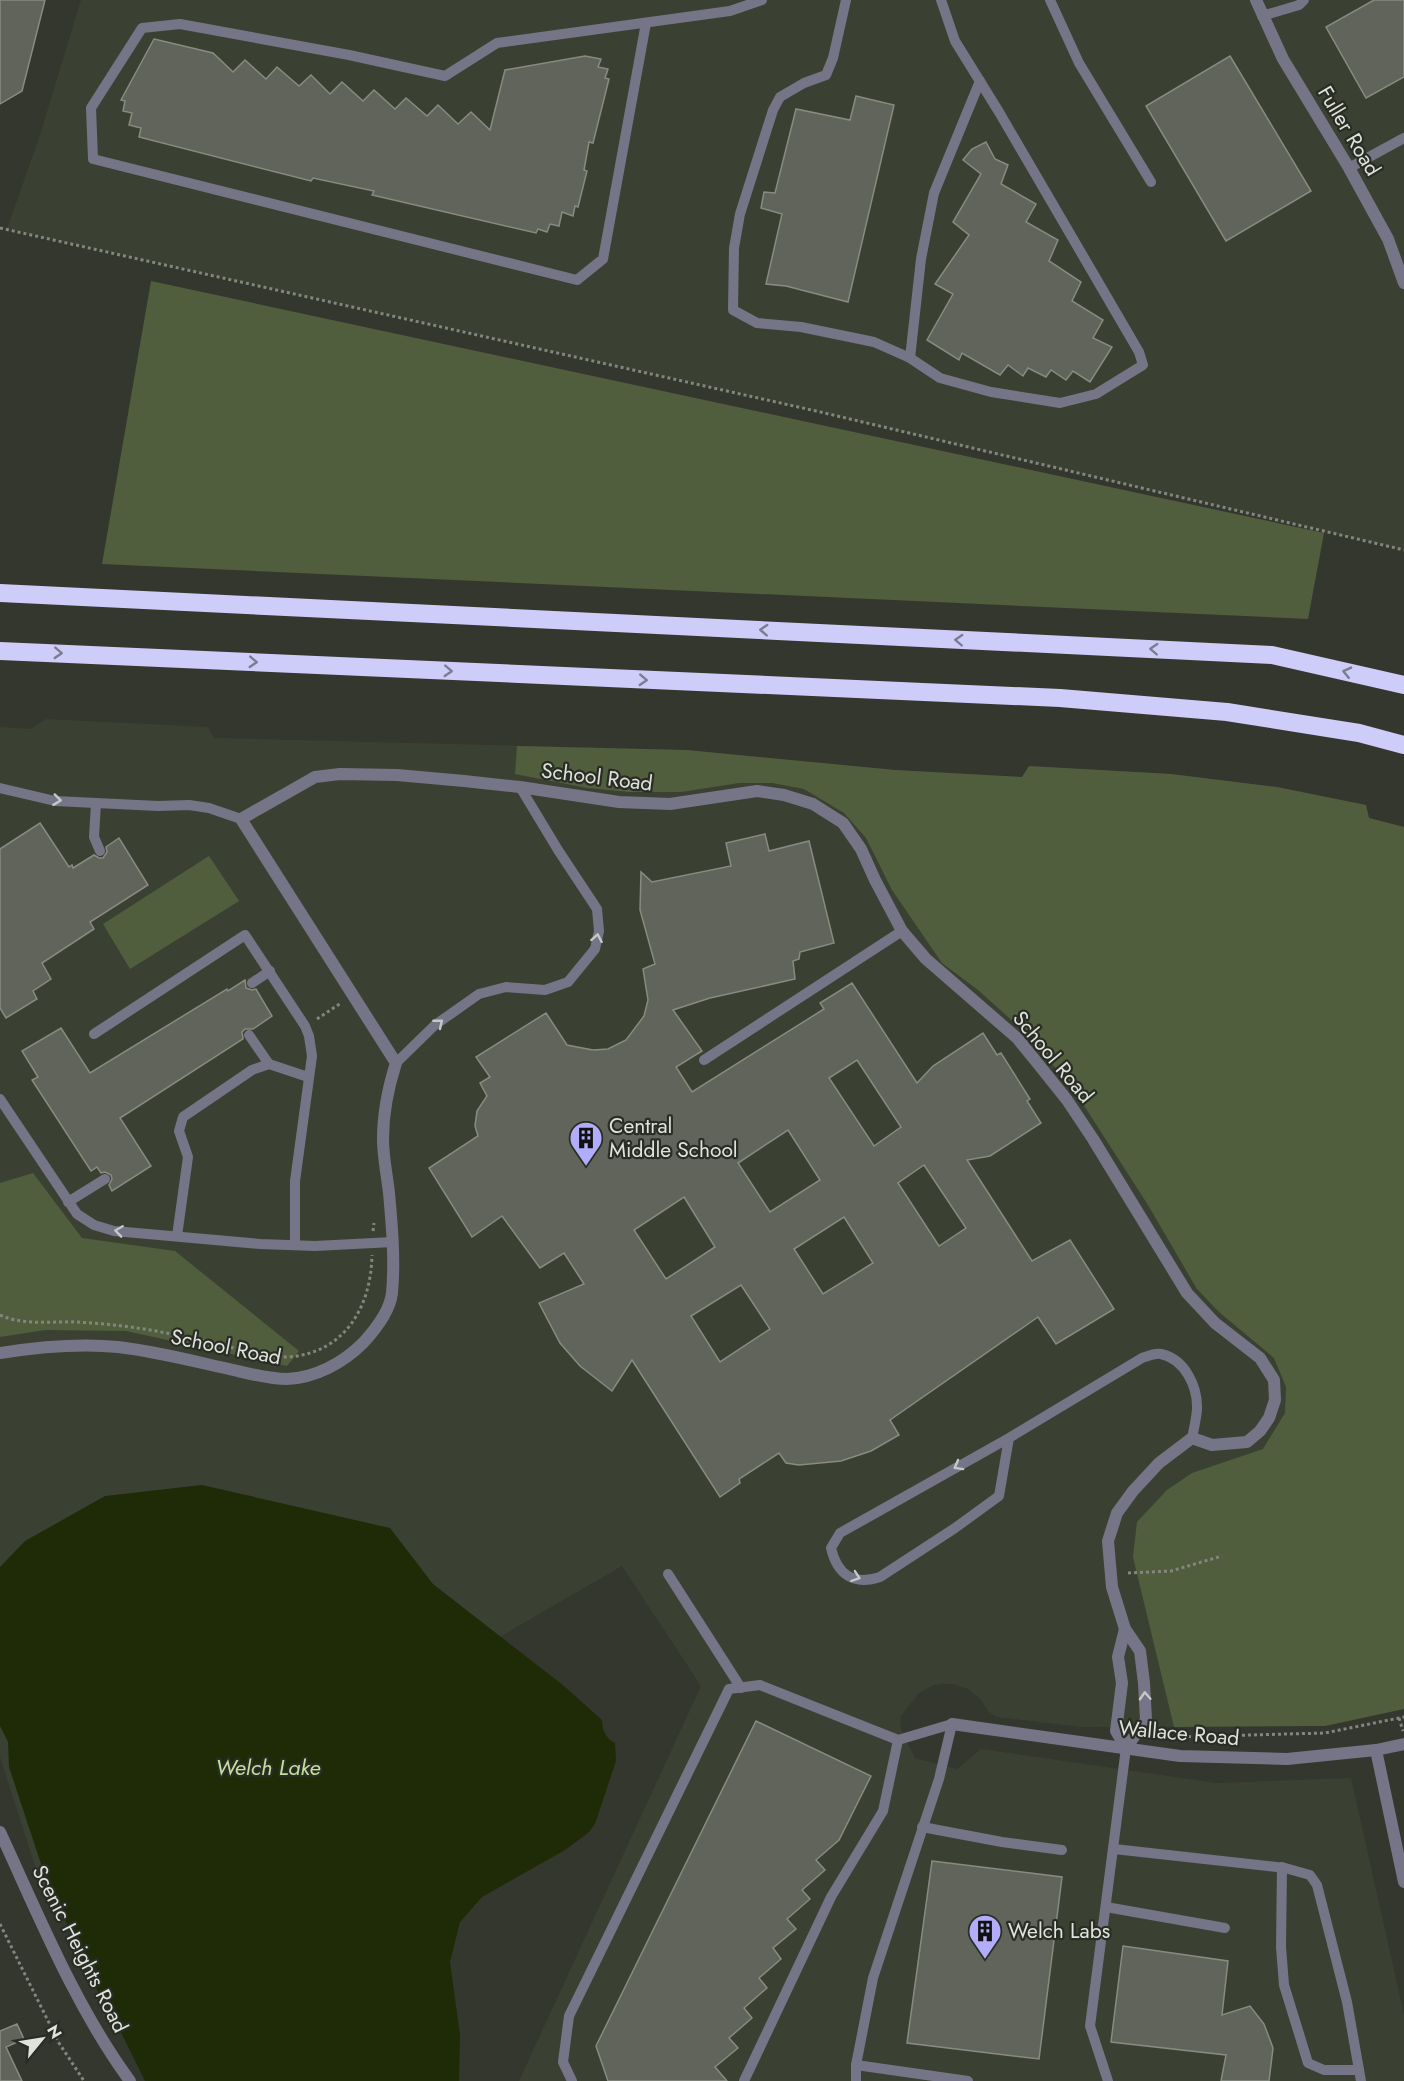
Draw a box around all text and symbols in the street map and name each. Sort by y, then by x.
street label: Fuller Road [1310,80,1388,182]
one-way arrow [760,624,769,637]
one-way arrow [955,633,964,646]
one-way arrow [1149,643,1158,656]
one-way arrow [54,647,63,660]
one-way arrow [249,656,258,669]
one-way arrow [444,664,453,677]
one-way arrow [1342,666,1352,679]
one-way arrow [638,673,647,686]
street label: School Road [540,755,654,799]
one-way arrow [53,793,62,806]
one-way arrow [590,933,603,943]
street label: School Road [1006,1004,1100,1110]
one-way arrow [432,1019,443,1030]
place label: Central Middle School [609,1111,738,1165]
building icon: Central Middle School [568,1120,604,1167]
one-way arrow [114,1225,124,1237]
street label: School Road [168,1322,284,1372]
one-way arrow [954,1459,964,1471]
one-way arrow [850,1570,861,1583]
one-way arrow [1138,1691,1151,1700]
street label: Wallace Road [1117,1713,1241,1753]
water label: Welch Lake [215,1751,321,1783]
street label: Scenic Heights Road [25,1860,135,2038]
building icon: Welch Labs [967,1913,1003,1960]
place label: Welch Labs [1008,1916,1110,1946]
north arrow [12,2009,72,2069]
text: N [41,2020,68,2043]

